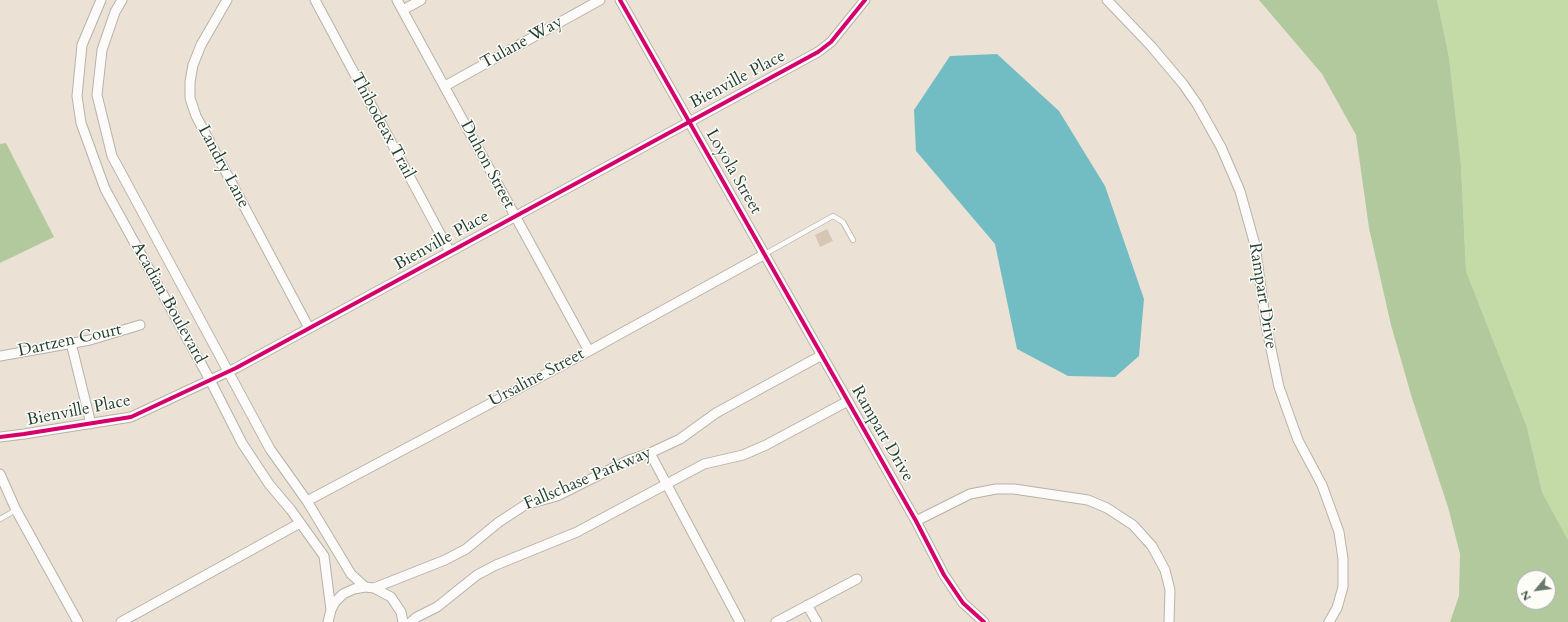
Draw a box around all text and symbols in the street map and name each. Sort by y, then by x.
street label: Tulane Way [477,12,567,74]
street label: Bienville Place [687,46,789,114]
street label: Thibodeax Trail [345,70,419,182]
street label: Duhon Street [455,117,519,213]
street label: Landry Lane [193,122,253,212]
street label: Loyola Street [700,126,766,218]
street label: Bienville Place [391,207,493,275]
street label: Acadian Boulevard [126,239,210,367]
street label: Rampart Drive [1244,241,1280,351]
street label: Dartzen Court [16,320,124,362]
street label: Ursaline Street [486,344,588,412]
street label: Rampart Drive [846,383,918,485]
street label: Bienville Place [25,391,133,431]
street label: Fallschase Parkway [521,443,655,515]
north arrow [1516,570,1556,610]
text: N [1517,588,1535,603]

